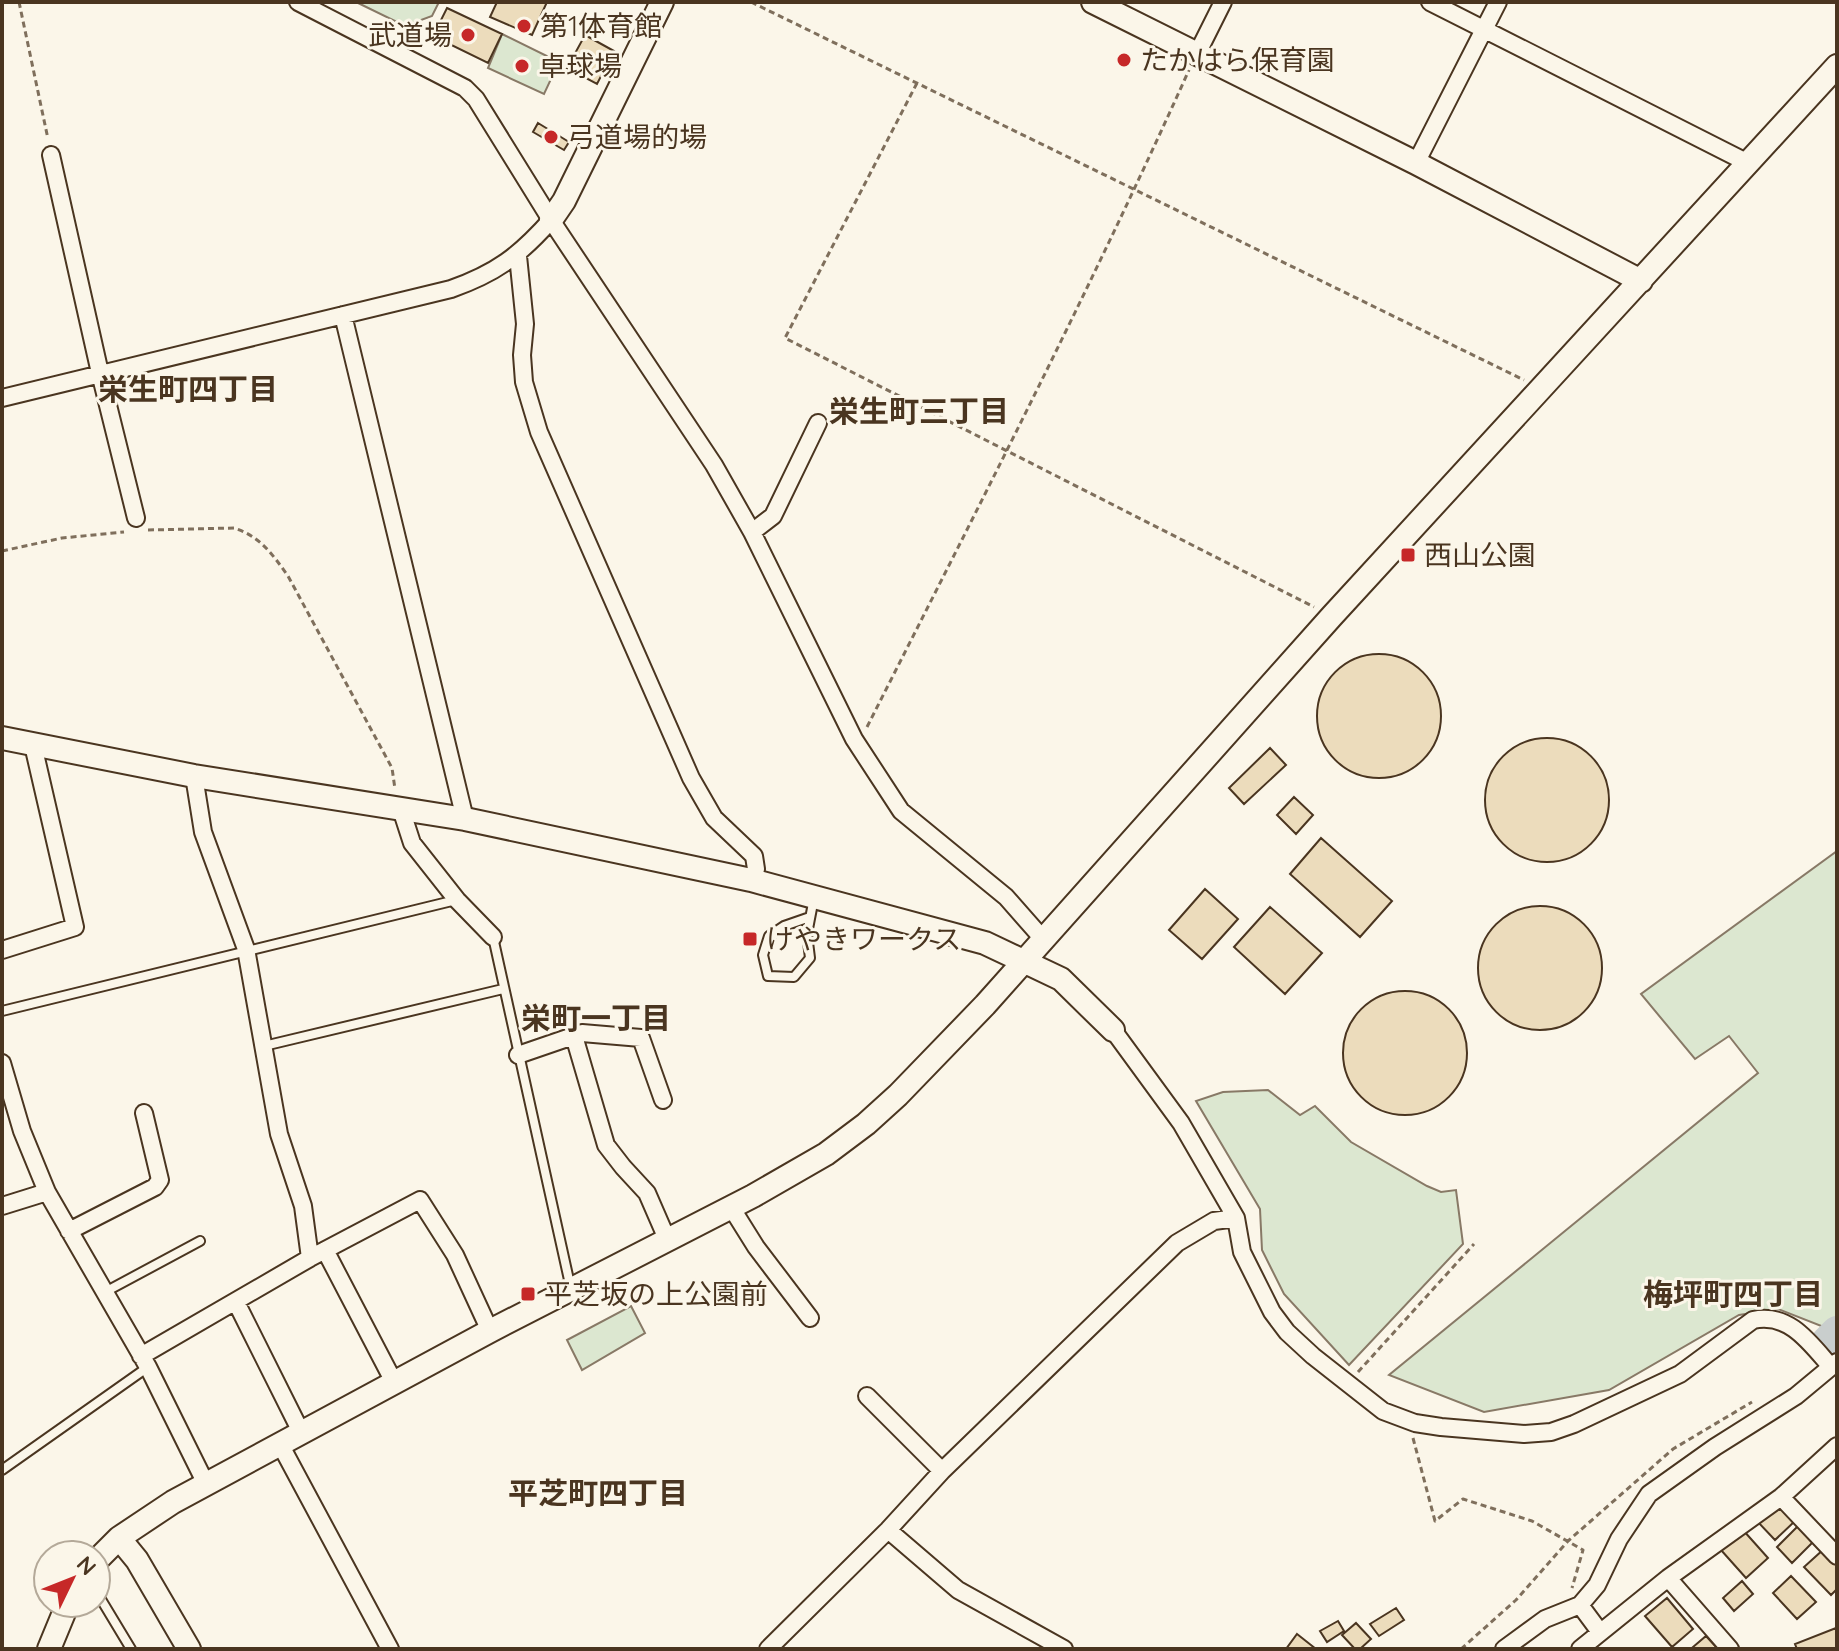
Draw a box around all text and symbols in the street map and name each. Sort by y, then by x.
place label: 第1体育館 [540,8,662,43]
place label: 武道場 [368,17,452,52]
marker: 第1体育館 [515,17,533,35]
marker: 武道場 [459,26,477,44]
place label: たかはら保育園 [1140,42,1335,77]
place label: 卓球場 [538,48,622,83]
marker: たかはら保育園 [1115,51,1133,69]
marker: 卓球場 [513,57,531,75]
place label: 弓道場的場 [567,119,707,154]
marker: 弓道場的場 [542,128,560,146]
district label: 栄生町四丁目 [98,370,278,408]
district label: 栄生町三丁目 [829,392,1009,430]
place label: 西山公園 [1424,537,1536,572]
marker: 西山公園 [1399,546,1417,564]
place label: けやきワークス [766,921,961,956]
marker: けやきワークス [741,930,759,948]
district label: 栄町一丁目 [521,999,671,1037]
district label: 梅坪町四丁目 [1643,1275,1823,1313]
place label: 平芝坂の上公園前 [544,1276,768,1311]
marker: 平芝坂の上公園前 [519,1285,537,1303]
district label: 平芝町四丁目 [508,1474,688,1512]
north arrow [32,1539,112,1619]
text: N [71,1550,102,1581]

